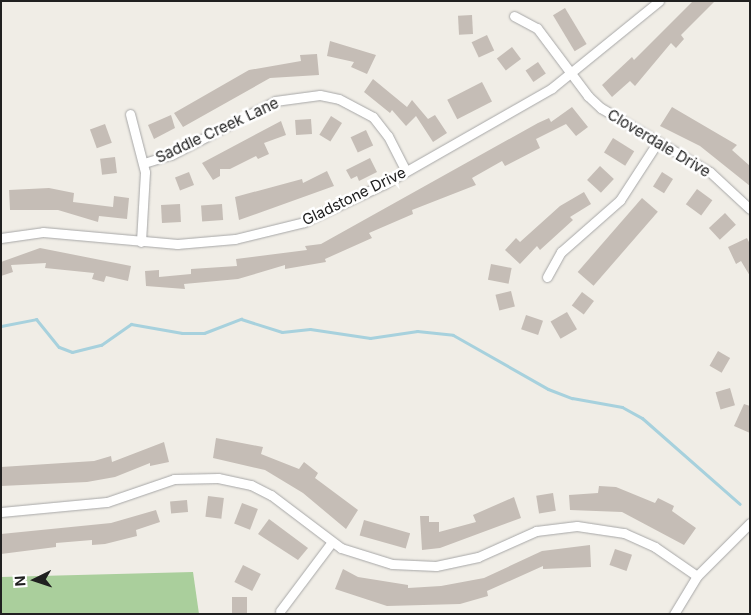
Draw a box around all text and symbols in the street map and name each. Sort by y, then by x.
street label: Saddle Creek Lane [153,94,281,166]
street label: Cloverdale Drive [604,105,714,181]
street label: Gladstone Drive [299,163,409,229]
north arrow [10,555,60,605]
text: N [11,575,28,587]

